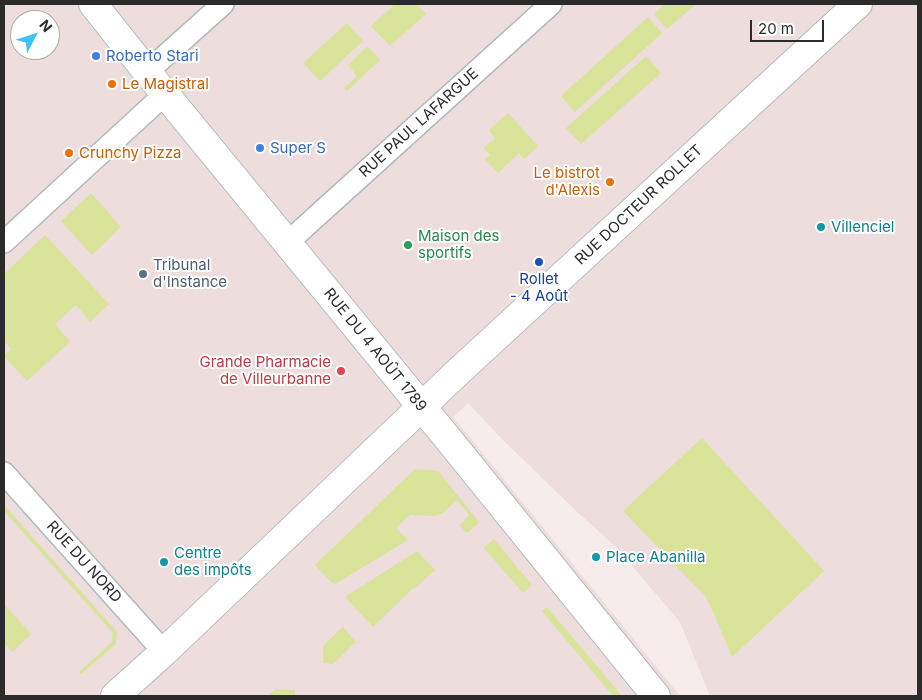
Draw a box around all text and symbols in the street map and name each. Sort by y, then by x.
north arrow [10,10,60,60]
scale bar [752,10,826,42]
text: N [36,16,56,35]
text: 20 m [758,19,794,38]
place label: Roberto Stari [106,47,199,65]
marker: Roberto Stari [90,50,102,62]
street label: RUE PAUL LAFARGUE [356,65,482,181]
place label: Le Magistral [122,75,209,93]
marker: Le Magistral [106,78,118,90]
place label: Super S [270,139,326,157]
street label: RUE DOCTEUR ROLLET [571,141,707,269]
marker: Super S [254,142,266,154]
place label: Crunchy Pizza [79,144,181,162]
marker: Crunchy Pizza [63,147,75,159]
place label: Le bistrot d'Alexis [534,164,600,199]
marker: Le bistrot d'Alexis [604,176,616,188]
place label: Villenciel [831,218,894,236]
marker: Villenciel [815,221,827,233]
place label: Maison des sportifs [418,227,499,262]
marker: Maison des sportifs [402,239,414,251]
place label: Tribunal d'Instance [153,256,227,291]
marker: Rollet - 4 Août [533,256,545,268]
marker: Tribunal d'Instance [137,268,149,280]
place label: Rollet - 4 Août [510,270,568,305]
street label: RUE DU 4 AOÛT 1789 [320,285,430,415]
place label: Grande Pharmacie de Villeurbanne [199,353,331,388]
marker: Grande Pharmacie de Villeurbanne [335,365,347,377]
street label: RUE DU NORD [43,518,125,606]
place label: Centre des impôts [174,544,252,579]
place label: Place Abanilla [606,548,705,566]
marker: Place Abanilla [590,551,602,563]
marker: Centre des impôts [158,556,170,568]

